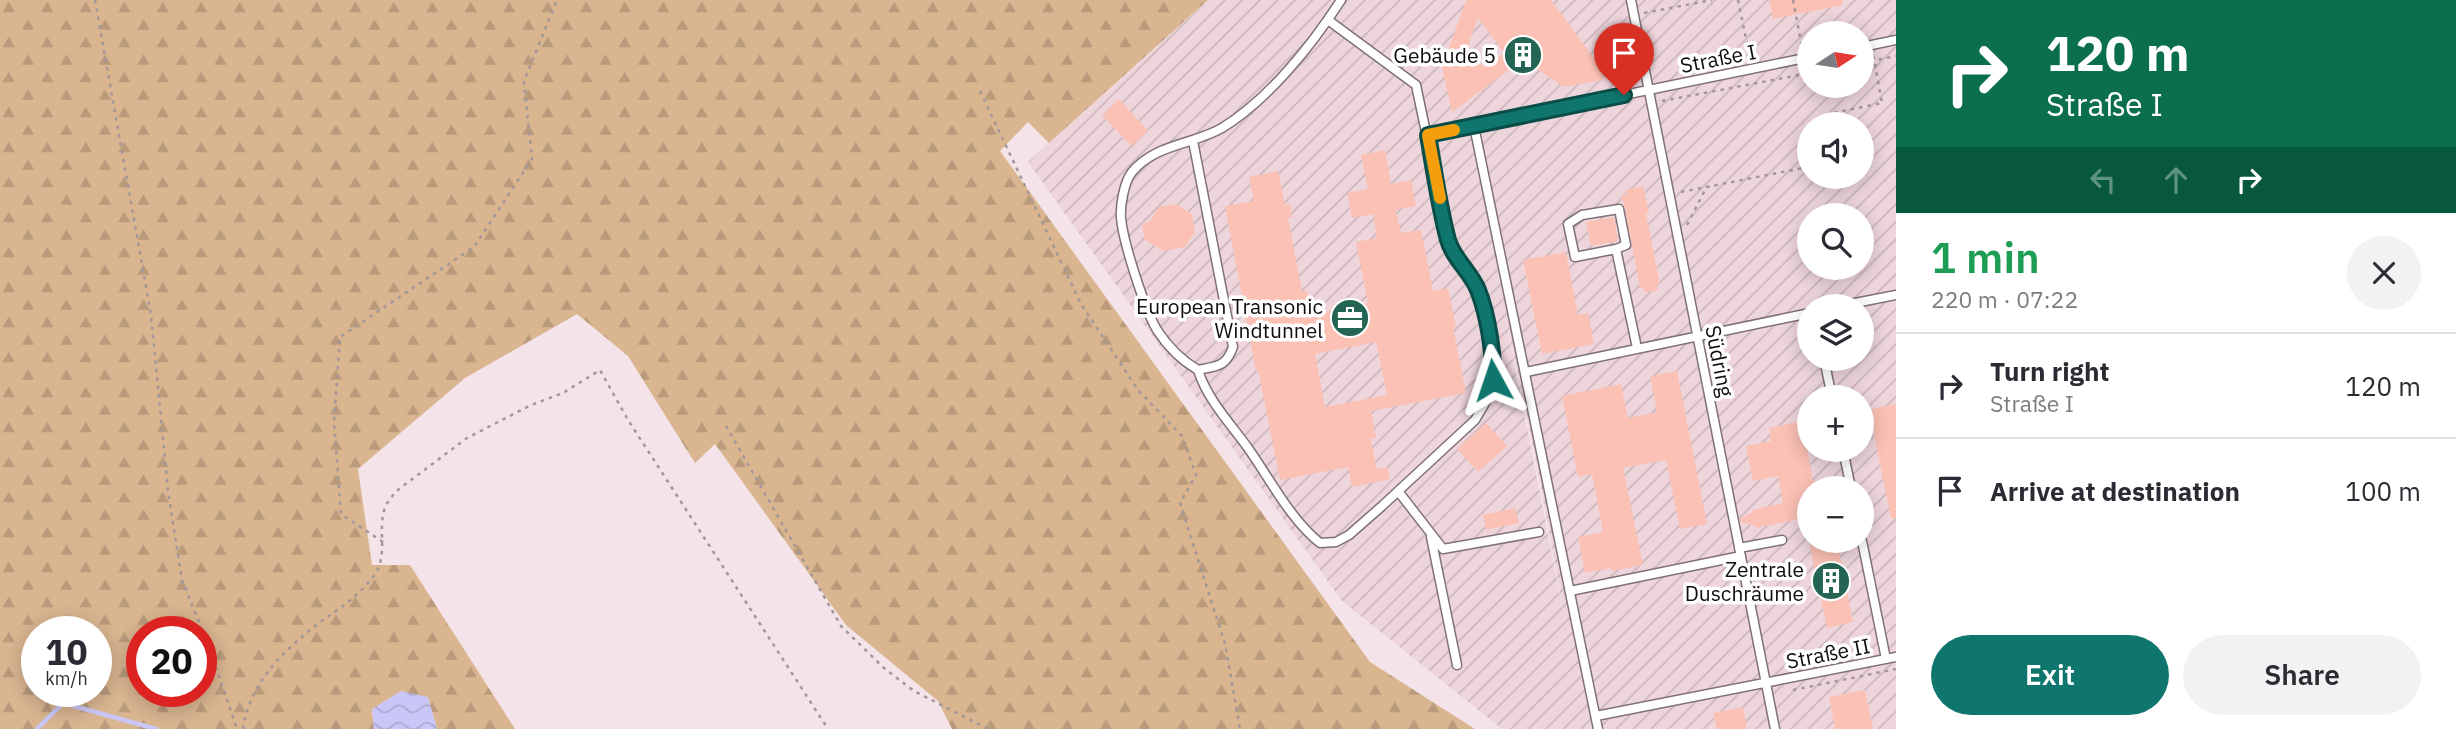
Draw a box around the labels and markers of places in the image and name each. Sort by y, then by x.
pin [1594,23,1654,95]
building icon: Gebäude 5 [1502,34,1544,76]
place label: Gebäude 5 [1393,41,1496,69]
place label: European Transonic Windtunnel [1136,292,1323,344]
office icon: European Transonic Windtunnel [1329,297,1371,339]
place label: Zentrale Duschräume [1685,555,1804,607]
building icon: Zentrale Duschräume [1810,560,1852,602]

